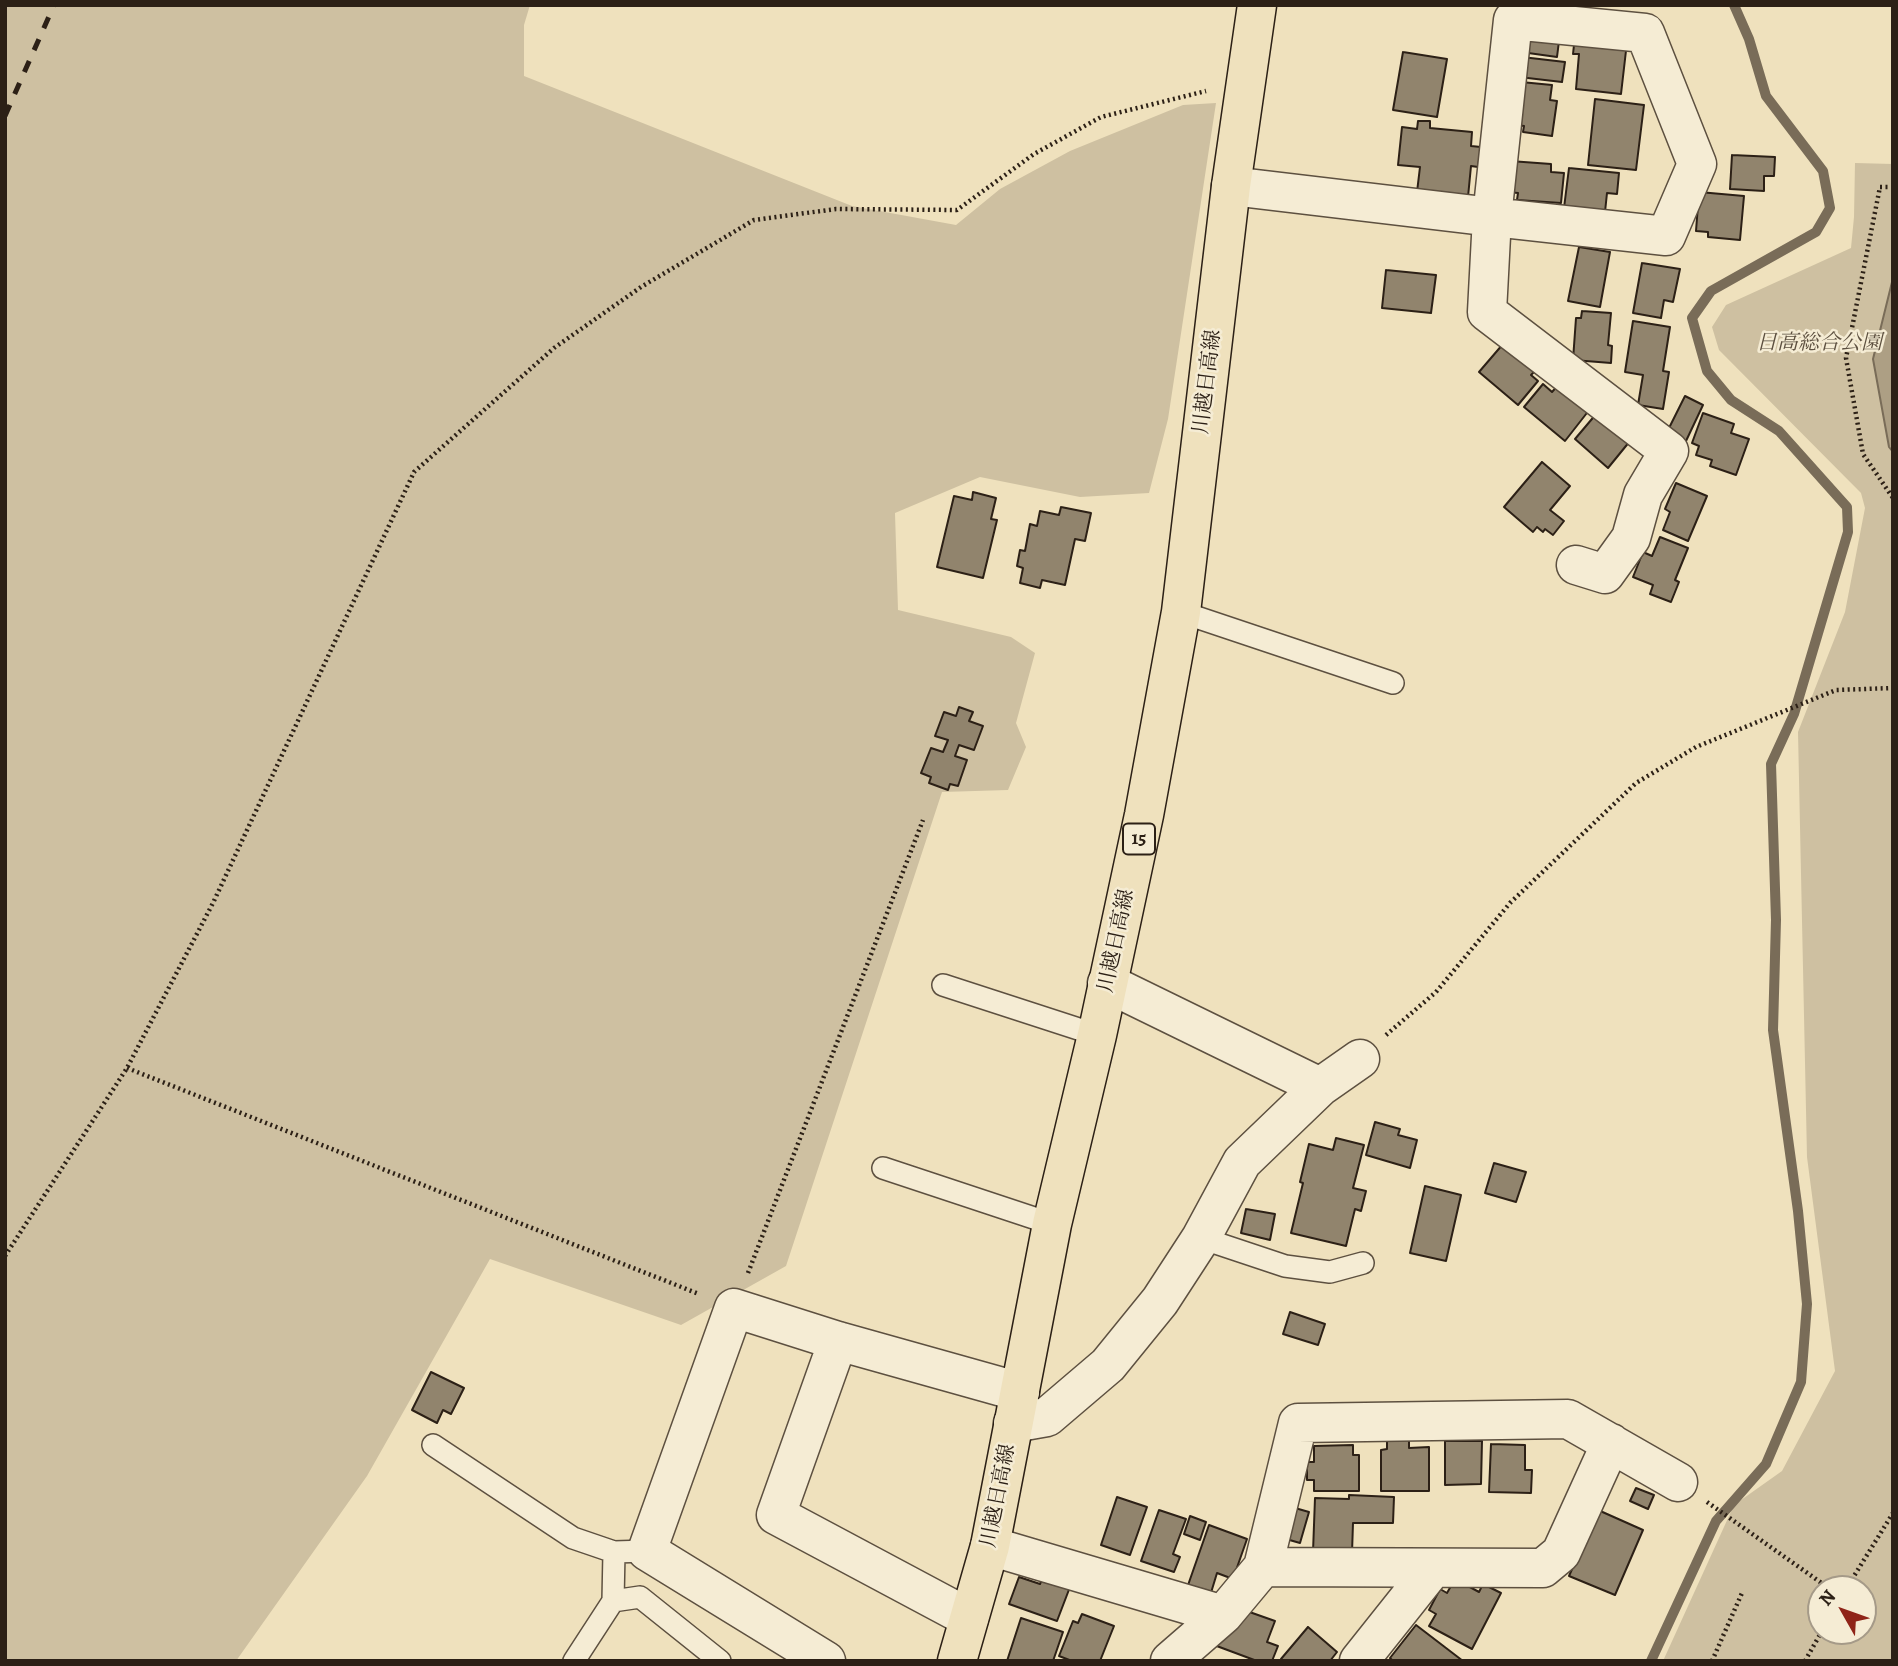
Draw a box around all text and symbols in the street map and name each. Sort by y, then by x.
street label: 川越日高線 [1189,328,1227,436]
park label: 日高総合公園 [1756,331,1882,357]
road number: 15 [1123,824,1155,854]
street label: 川越日高線 [1094,887,1140,995]
street label: 川越日高線 [977,1442,1021,1550]
north arrow [1807,1575,1877,1645]
text: N [1813,1584,1842,1611]

